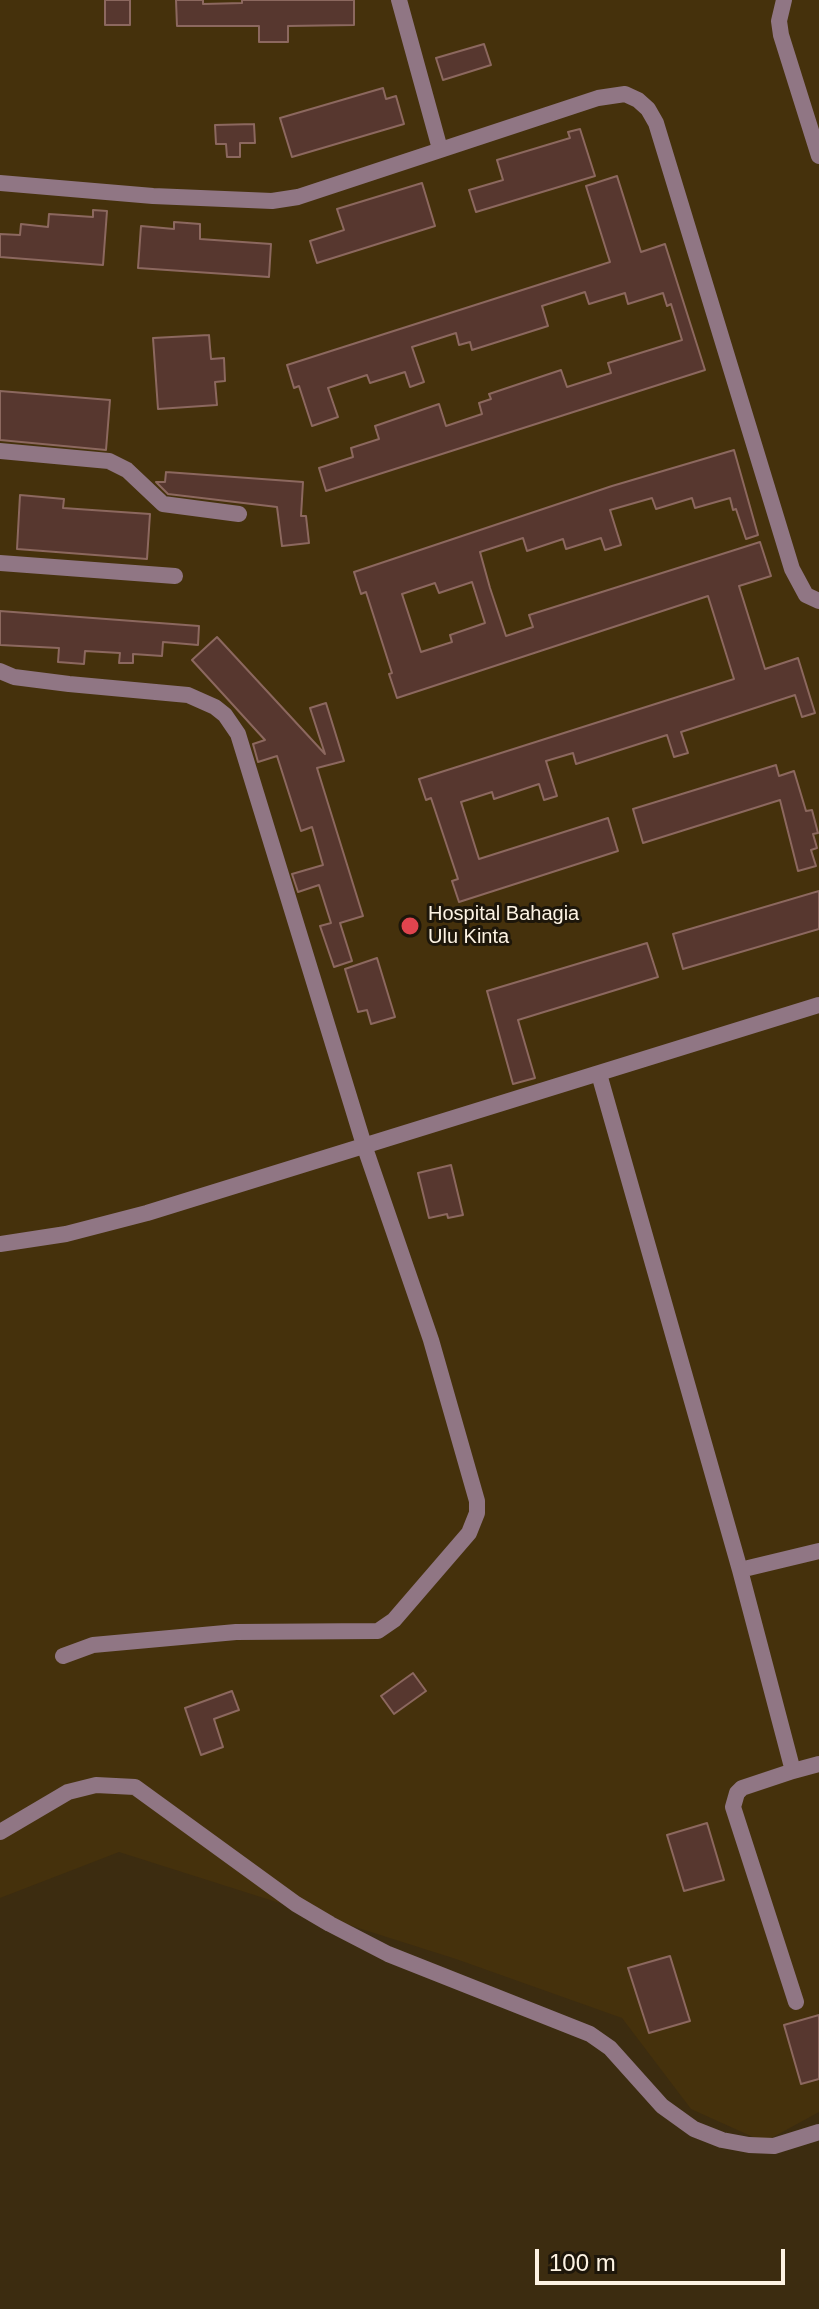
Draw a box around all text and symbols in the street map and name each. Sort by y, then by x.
place label: Hospital Bahagia Ulu Kinta [428,902,579,949]
marker: Hospital Bahagia Ulu Kinta [399,915,421,937]
scale bar [539,2233,789,2283]
text: 100 m [549,2249,616,2276]

